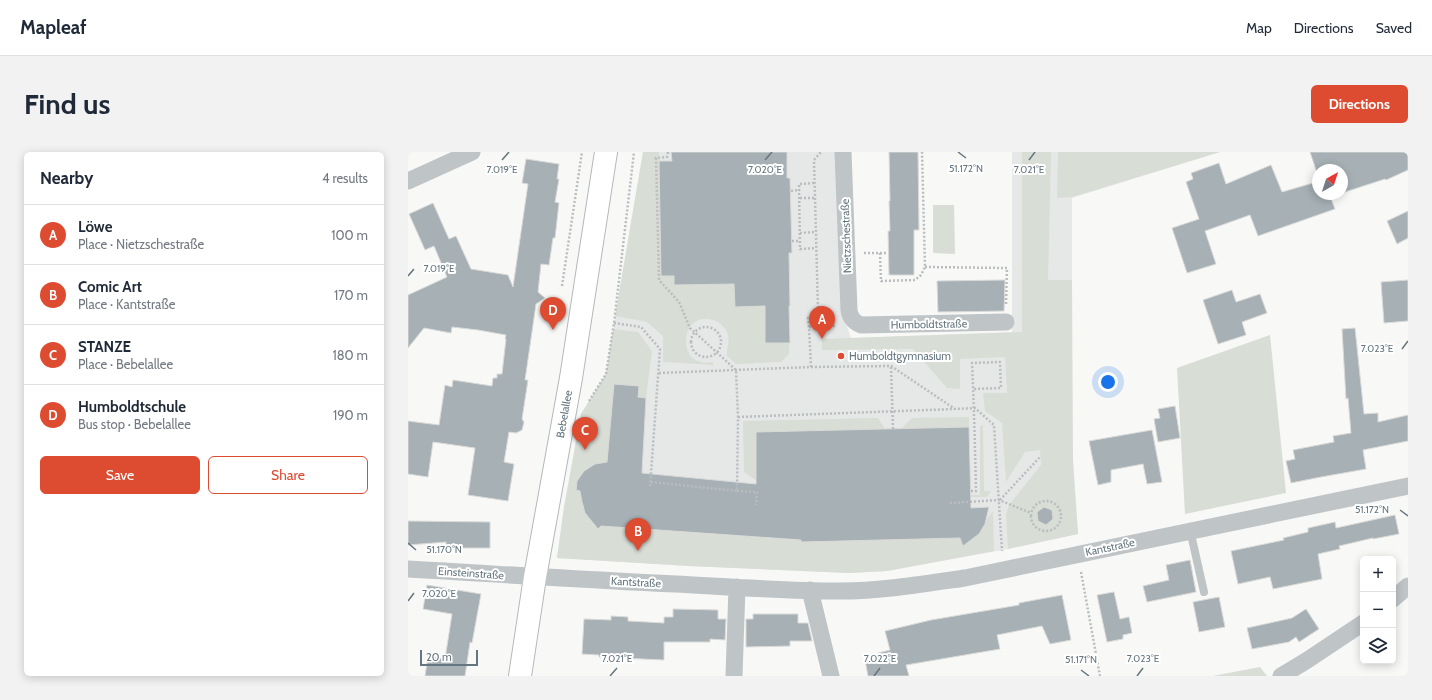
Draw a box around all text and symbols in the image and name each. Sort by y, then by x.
text: Mapleaf [20,16,87,39]
text: Map [1246,19,1272,37]
text: Directions [1294,19,1354,37]
text: Saved [1376,19,1412,37]
button: Directions [1311,85,1408,123]
text: Find us [24,87,110,121]
text: 51.172°N [949,162,983,175]
text: 7.019°E [487,163,518,176]
text: 7.020°E [748,163,783,176]
text: 7.021°E [1014,163,1045,176]
north arrow [1312,164,1348,200]
text: Nearby [40,168,93,188]
text: 4 results [322,170,368,186]
street label: Nietzschestraße [838,198,854,273]
text: Löwe [78,218,112,236]
text: A [49,227,57,243]
text: 100 m [331,227,368,243]
text: Place · Nietzschestraße [78,236,204,252]
text: 7.019°E [424,262,455,275]
text: Comic Art [78,278,142,296]
text: B [49,287,57,303]
text: 170 m [334,287,368,303]
text: Place · Kantstraße [78,296,175,312]
pin: D [540,297,566,330]
pin: A [809,306,835,339]
street label: Humboldtstraße [891,316,968,332]
text: STANZE [78,338,131,356]
text: 7.023°E [1361,342,1394,355]
text: C [49,347,57,363]
text: 180 m [332,347,368,363]
place label: Humboldtgymnasium [849,349,951,363]
marker: Humboldtgymnasium [836,351,846,361]
text: Place · Bebelallee [78,356,173,372]
your location [1098,372,1118,392]
street label: Bebelallee [553,389,575,439]
text: Humboldtschule [78,398,186,416]
text: D [48,407,58,423]
text: 190 m [333,407,368,423]
text: Bus stop · Bebelallee [78,416,191,432]
pin: C [572,417,598,450]
button: Save [40,456,200,494]
button: Share [208,456,368,494]
text: 51.172°N [1355,503,1389,516]
pin: B [625,518,651,551]
street label: Kantstraße [1084,535,1136,559]
text: 51.170°N [426,543,462,556]
map controls [1360,556,1396,664]
button: + [1360,556,1396,592]
street label: Einsteinstraße [438,564,505,582]
street label: Kantstraße [611,574,662,590]
text: 7.020°E [422,587,457,600]
button: − [1360,592,1396,628]
button: layers [1360,628,1396,664]
scale bar [420,648,478,667]
text: 20 m [426,650,452,664]
text: 7.021°E [602,652,633,665]
text: 7.022°E [864,652,897,665]
text: 7.023°E [1127,652,1160,665]
text: 51.171°N [1065,653,1097,666]

